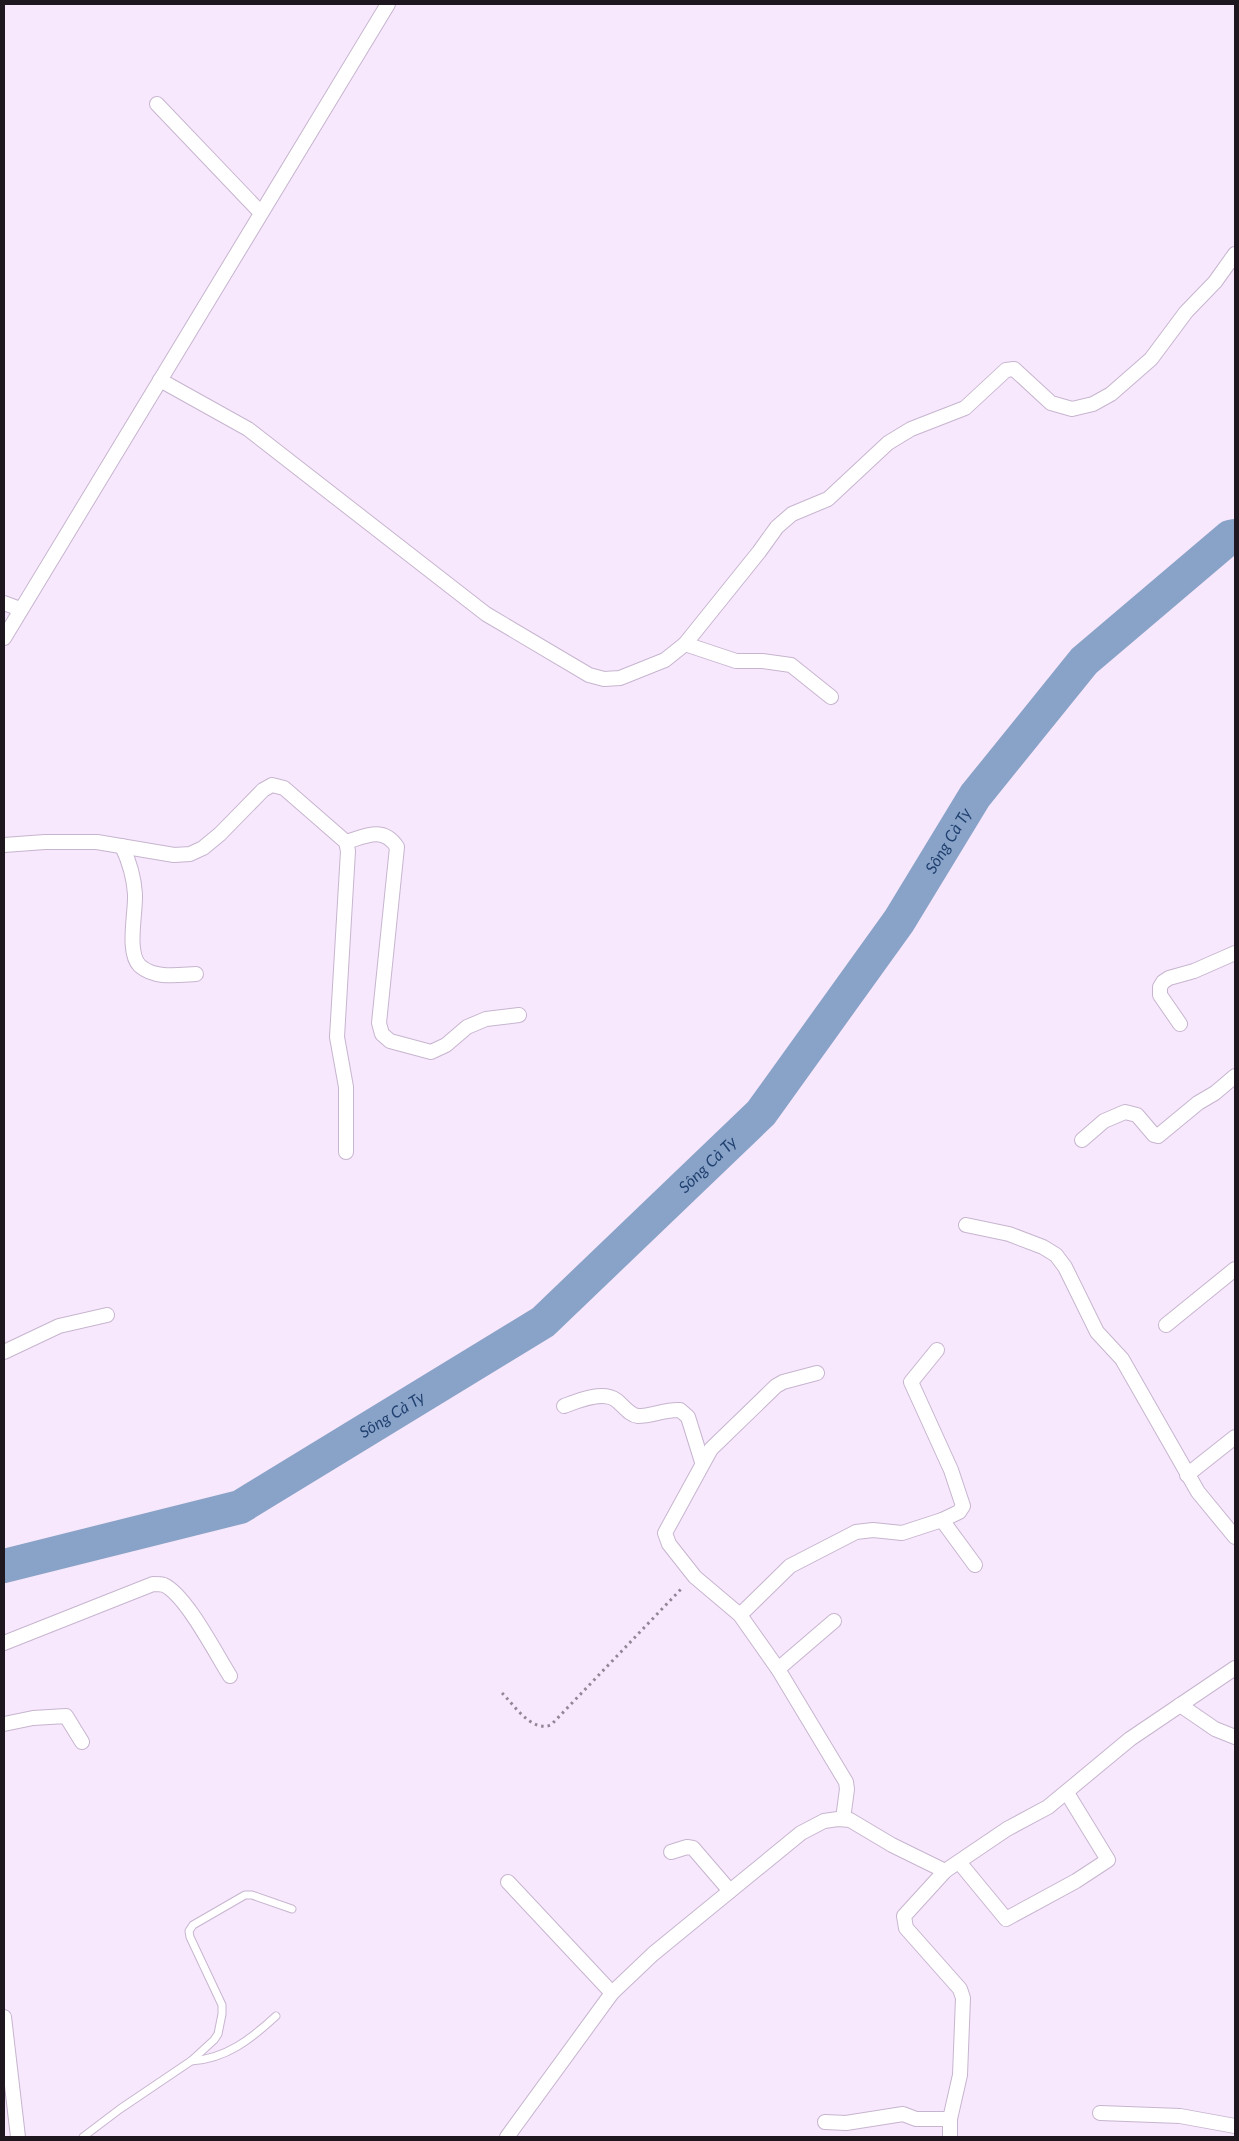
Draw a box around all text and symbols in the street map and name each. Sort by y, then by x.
water label: Sông Cà Ty [920,804,975,876]
water label: Sông Cà Ty [674,1132,740,1196]
water label: Sông Cà Ty [355,1387,428,1441]

